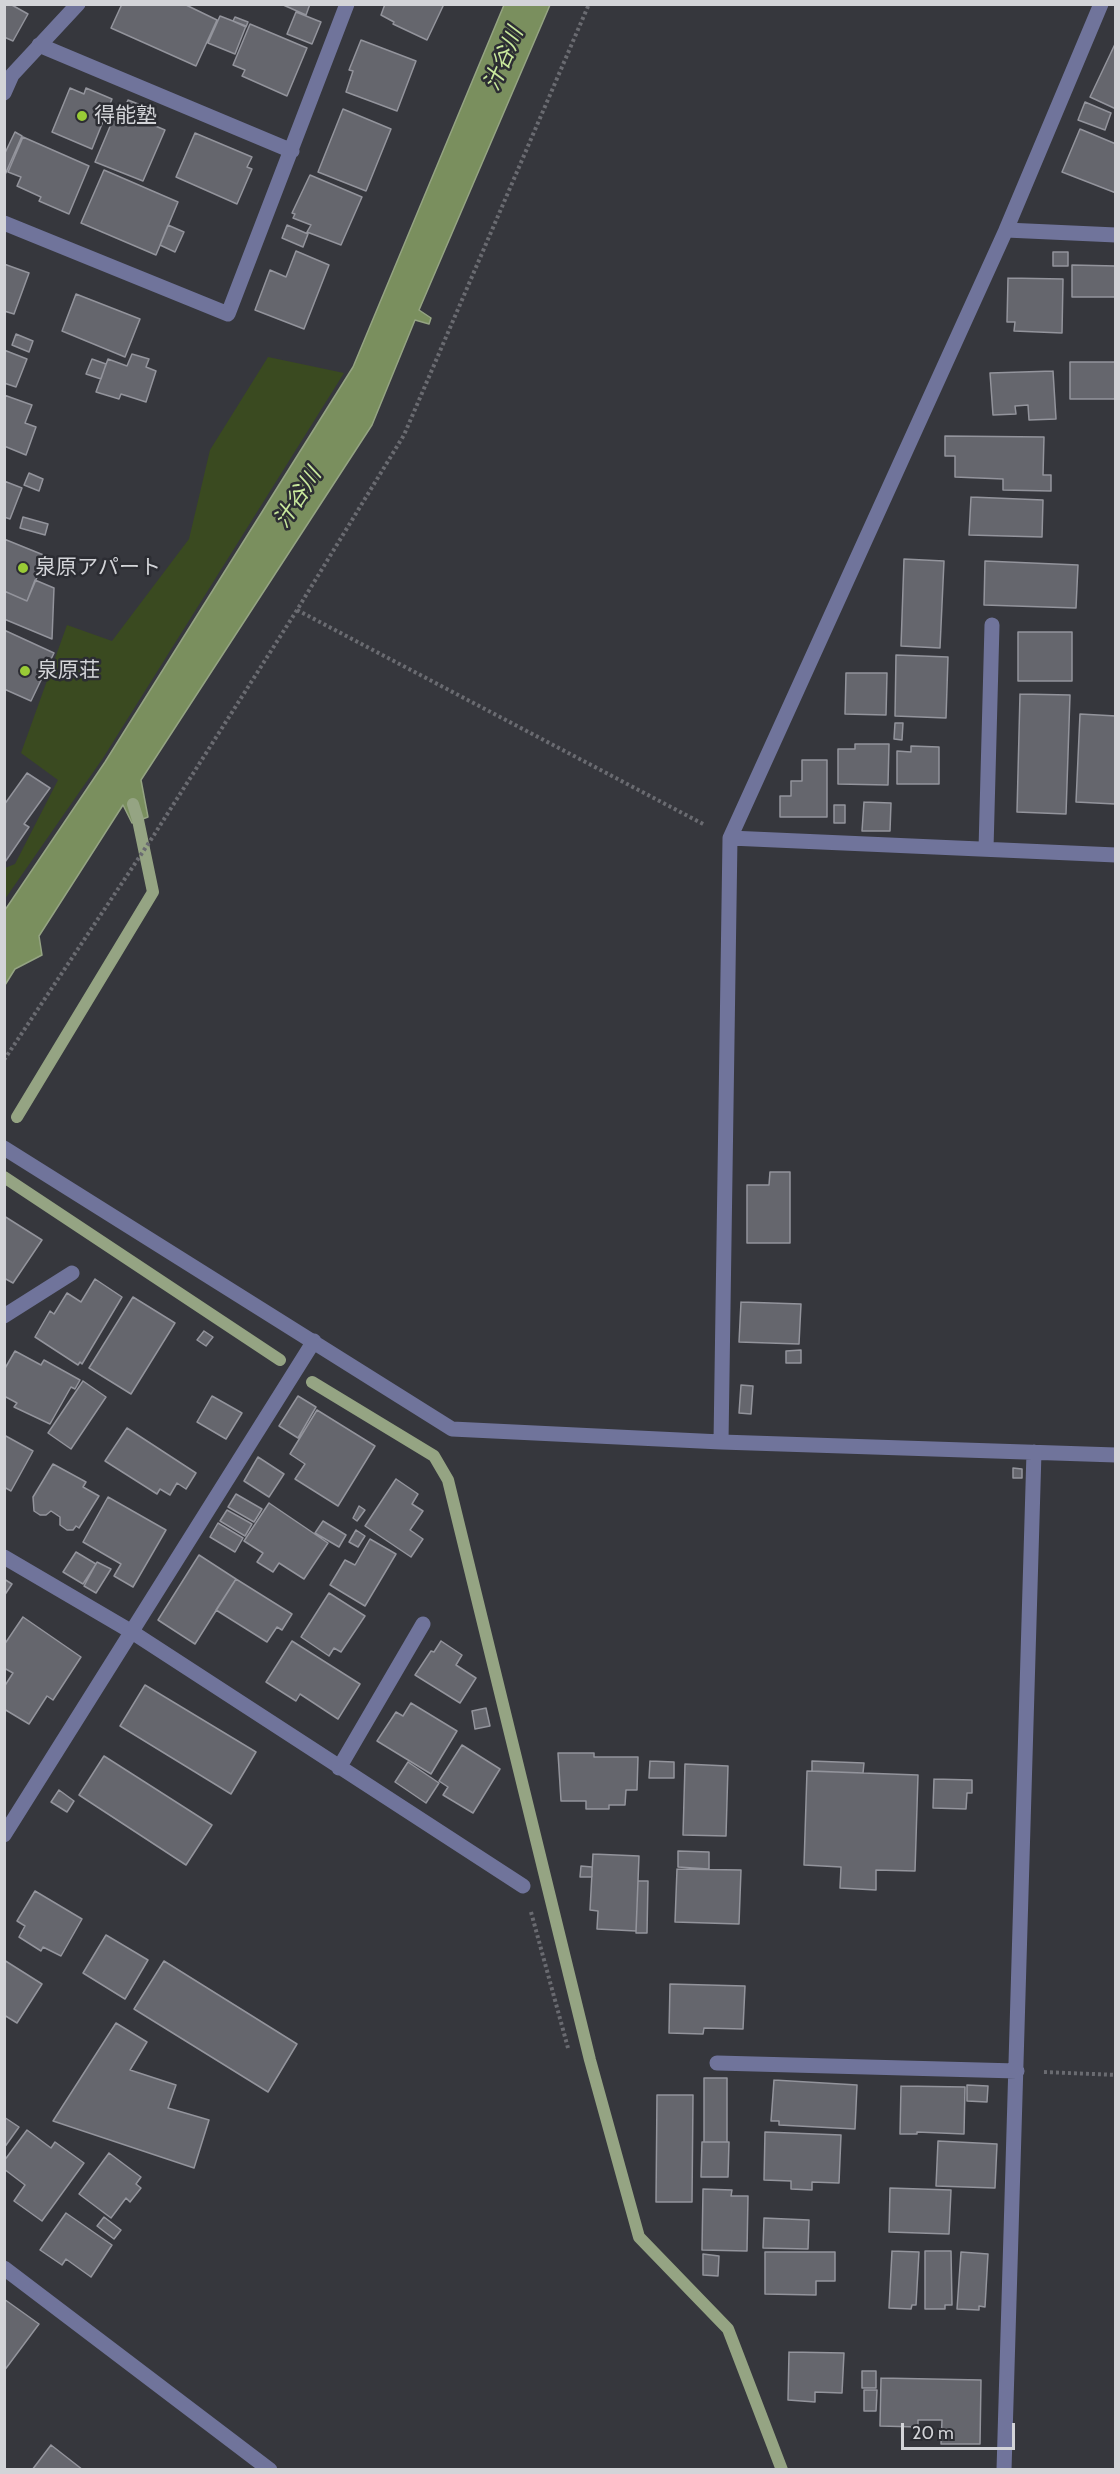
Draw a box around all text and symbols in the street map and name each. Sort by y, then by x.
water label: 汁谷川 [479,23,529,95]
place label: 得能塾 [94,103,157,129]
marker: 得能塾 [75,109,89,123]
water label: 汁谷川 [269,463,327,533]
place label: 泉原アパート [35,555,161,581]
marker: 泉原アパート [16,561,30,575]
place label: 泉原荘 [37,658,100,684]
marker: 泉原荘 [18,664,32,678]
scale bar [904,2411,1018,2449]
text: 20 m [912,2422,954,2444]

